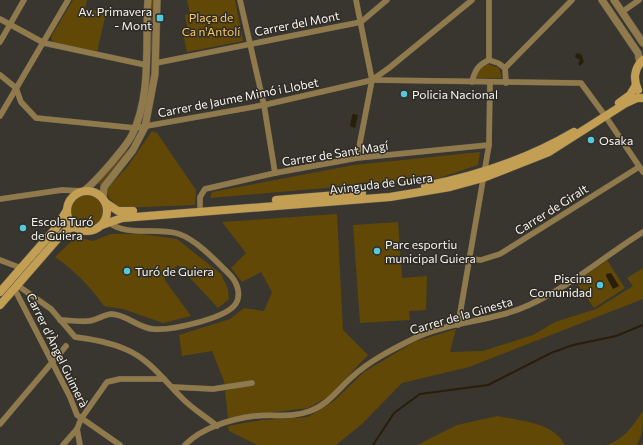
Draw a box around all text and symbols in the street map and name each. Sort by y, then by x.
place label: Av. Primavera - Mont [78,4,152,32]
street label: Carrer del Mont [253,8,341,38]
park label: Plaça de Ca n'Antolí [182,10,241,38]
marker: Av. Primavera - Mont [155,13,165,23]
street label: Carrer de Jaume Mimó i Llobet [156,74,320,120]
place label: Policia Nacional [412,87,498,101]
marker: Policia Nacional [399,89,409,99]
place label: Osaka [599,133,633,147]
marker: Osaka [586,135,596,145]
street label: Carrer de Sant Magí [281,138,390,168]
street label: Avinguda de Guiera [328,170,434,196]
street label: Carrer de Giralt [512,181,590,237]
place label: Escola Turó de Guiera [31,214,93,242]
marker: Escola Turó de Guiera [18,223,28,233]
place label: Parc esportiu municipal Guiera [385,237,476,265]
marker: Parc esportiu municipal Guiera [372,246,382,256]
place label: Turó de Guiera [135,264,214,278]
marker: Turó de Guiera [122,266,132,276]
place label: Piscina Comunidad [529,271,592,299]
marker: Piscina Comunidad [595,280,605,290]
street label: Carrer d'Àngel Guimerà [24,291,92,409]
street label: Carrer de la Ginesta [408,294,514,336]

